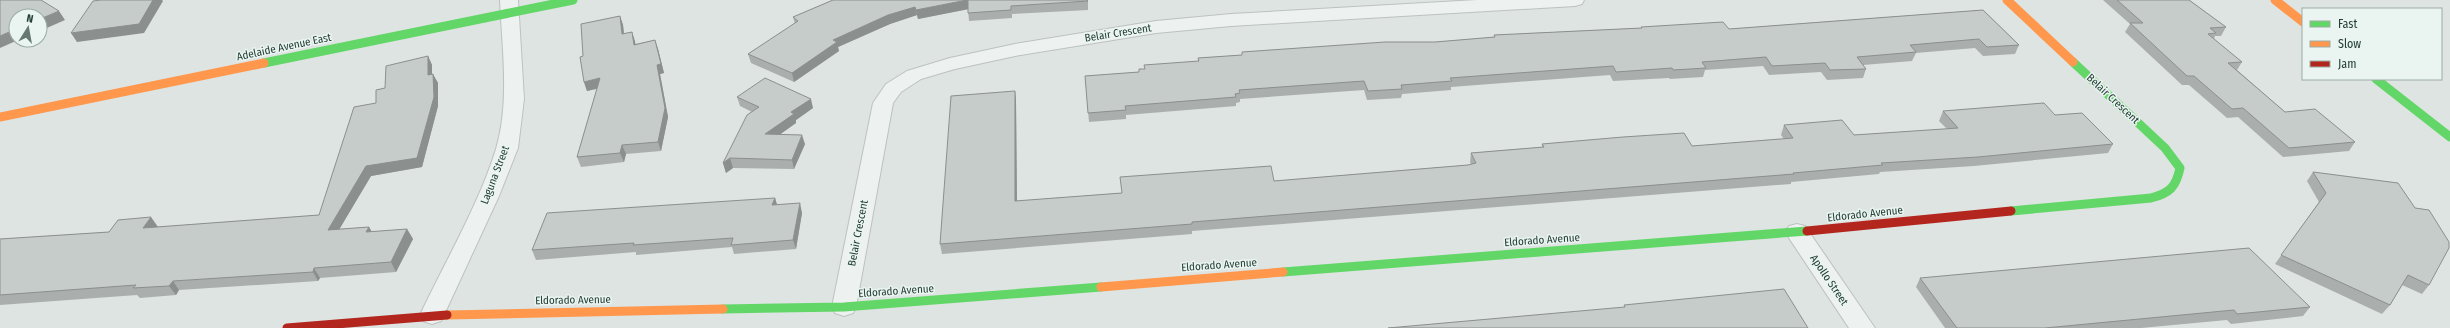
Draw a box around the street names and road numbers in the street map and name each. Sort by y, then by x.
street label: Belair Crescent [1084,21,1153,45]
street label: Adelaide Avenue East [236,31,333,63]
street label: Belair Crescent [2084,71,2142,127]
street label: Laguna Street [478,143,512,206]
street label: Belair Crescent [845,198,871,267]
street label: Eldorado Avenue [1827,204,1903,224]
street label: Eldorado Avenue [1504,231,1580,249]
street label: Apollo Street [1807,252,1851,308]
street label: Eldorado Avenue [1181,256,1257,274]
street label: Eldorado Avenue [858,282,934,300]
street label: Eldorado Avenue [535,293,611,307]

